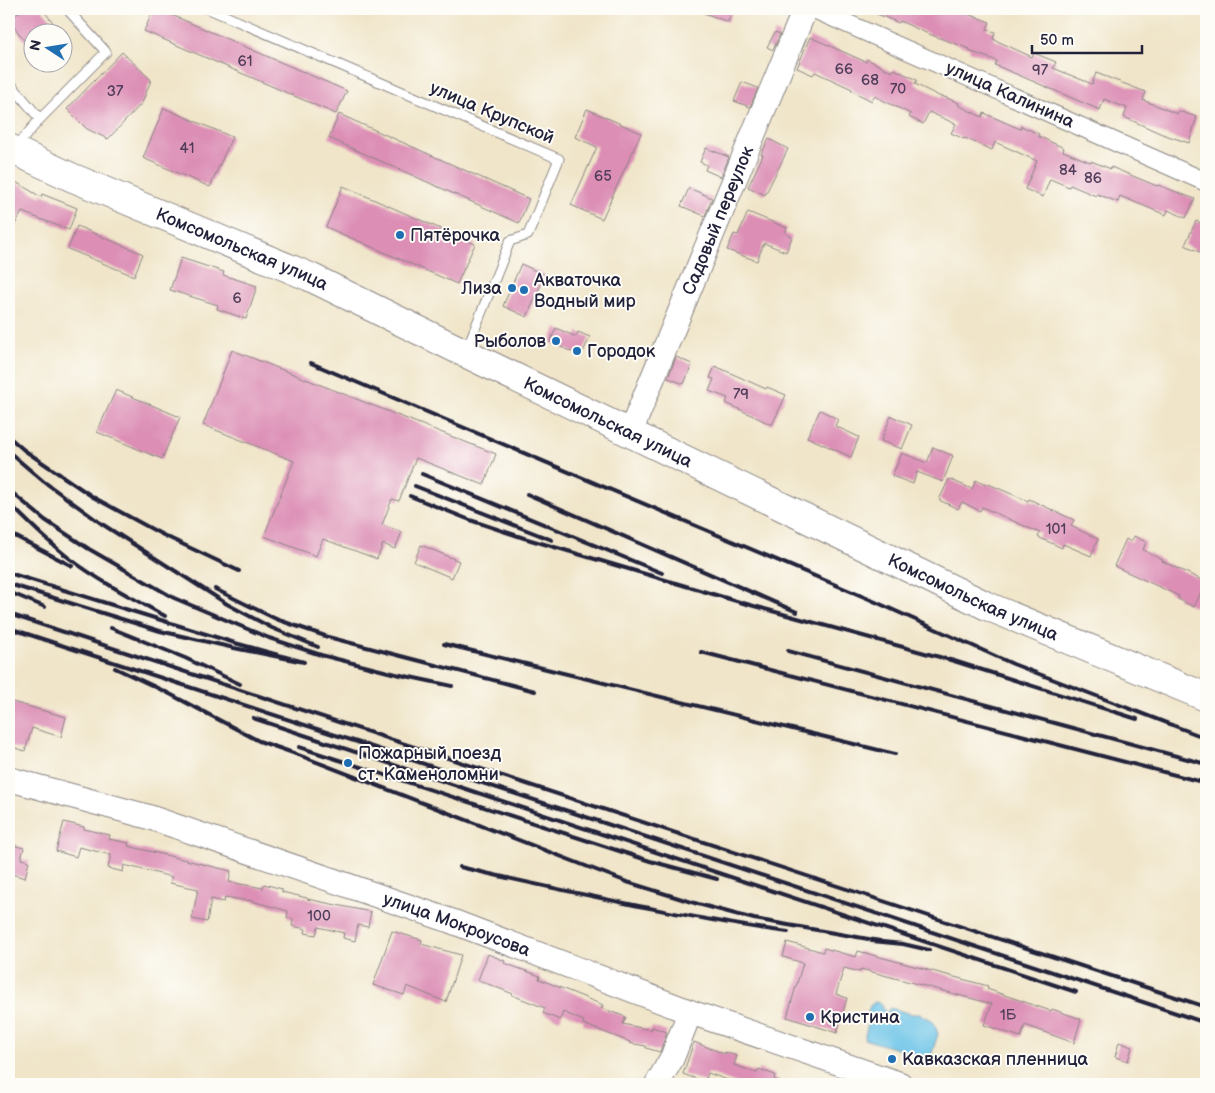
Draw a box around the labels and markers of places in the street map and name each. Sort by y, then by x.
place label: Пятёрочка [410,225,501,246]
marker: Пятёрочка [394,229,406,241]
place label: Акваточка Водный мир [533,270,636,312]
place label: Лиза [460,278,502,299]
marker: Лиза [506,282,518,294]
marker: Акваточка Водный мир [518,284,530,296]
place label: Рыболов [474,331,547,352]
marker: Рыболов [550,335,562,347]
place label: Городок [587,341,656,362]
marker: Городок [571,345,583,357]
place label: Пожарный поезд ст. Каменоломни [358,743,501,785]
marker: Пожарный поезд ст. Каменоломни [342,757,354,769]
place label: Кристина [820,1007,900,1028]
marker: Кристина [804,1011,816,1023]
place label: Кавказская пленница [902,1049,1089,1070]
marker: Кавказская пленница [886,1053,898,1065]

